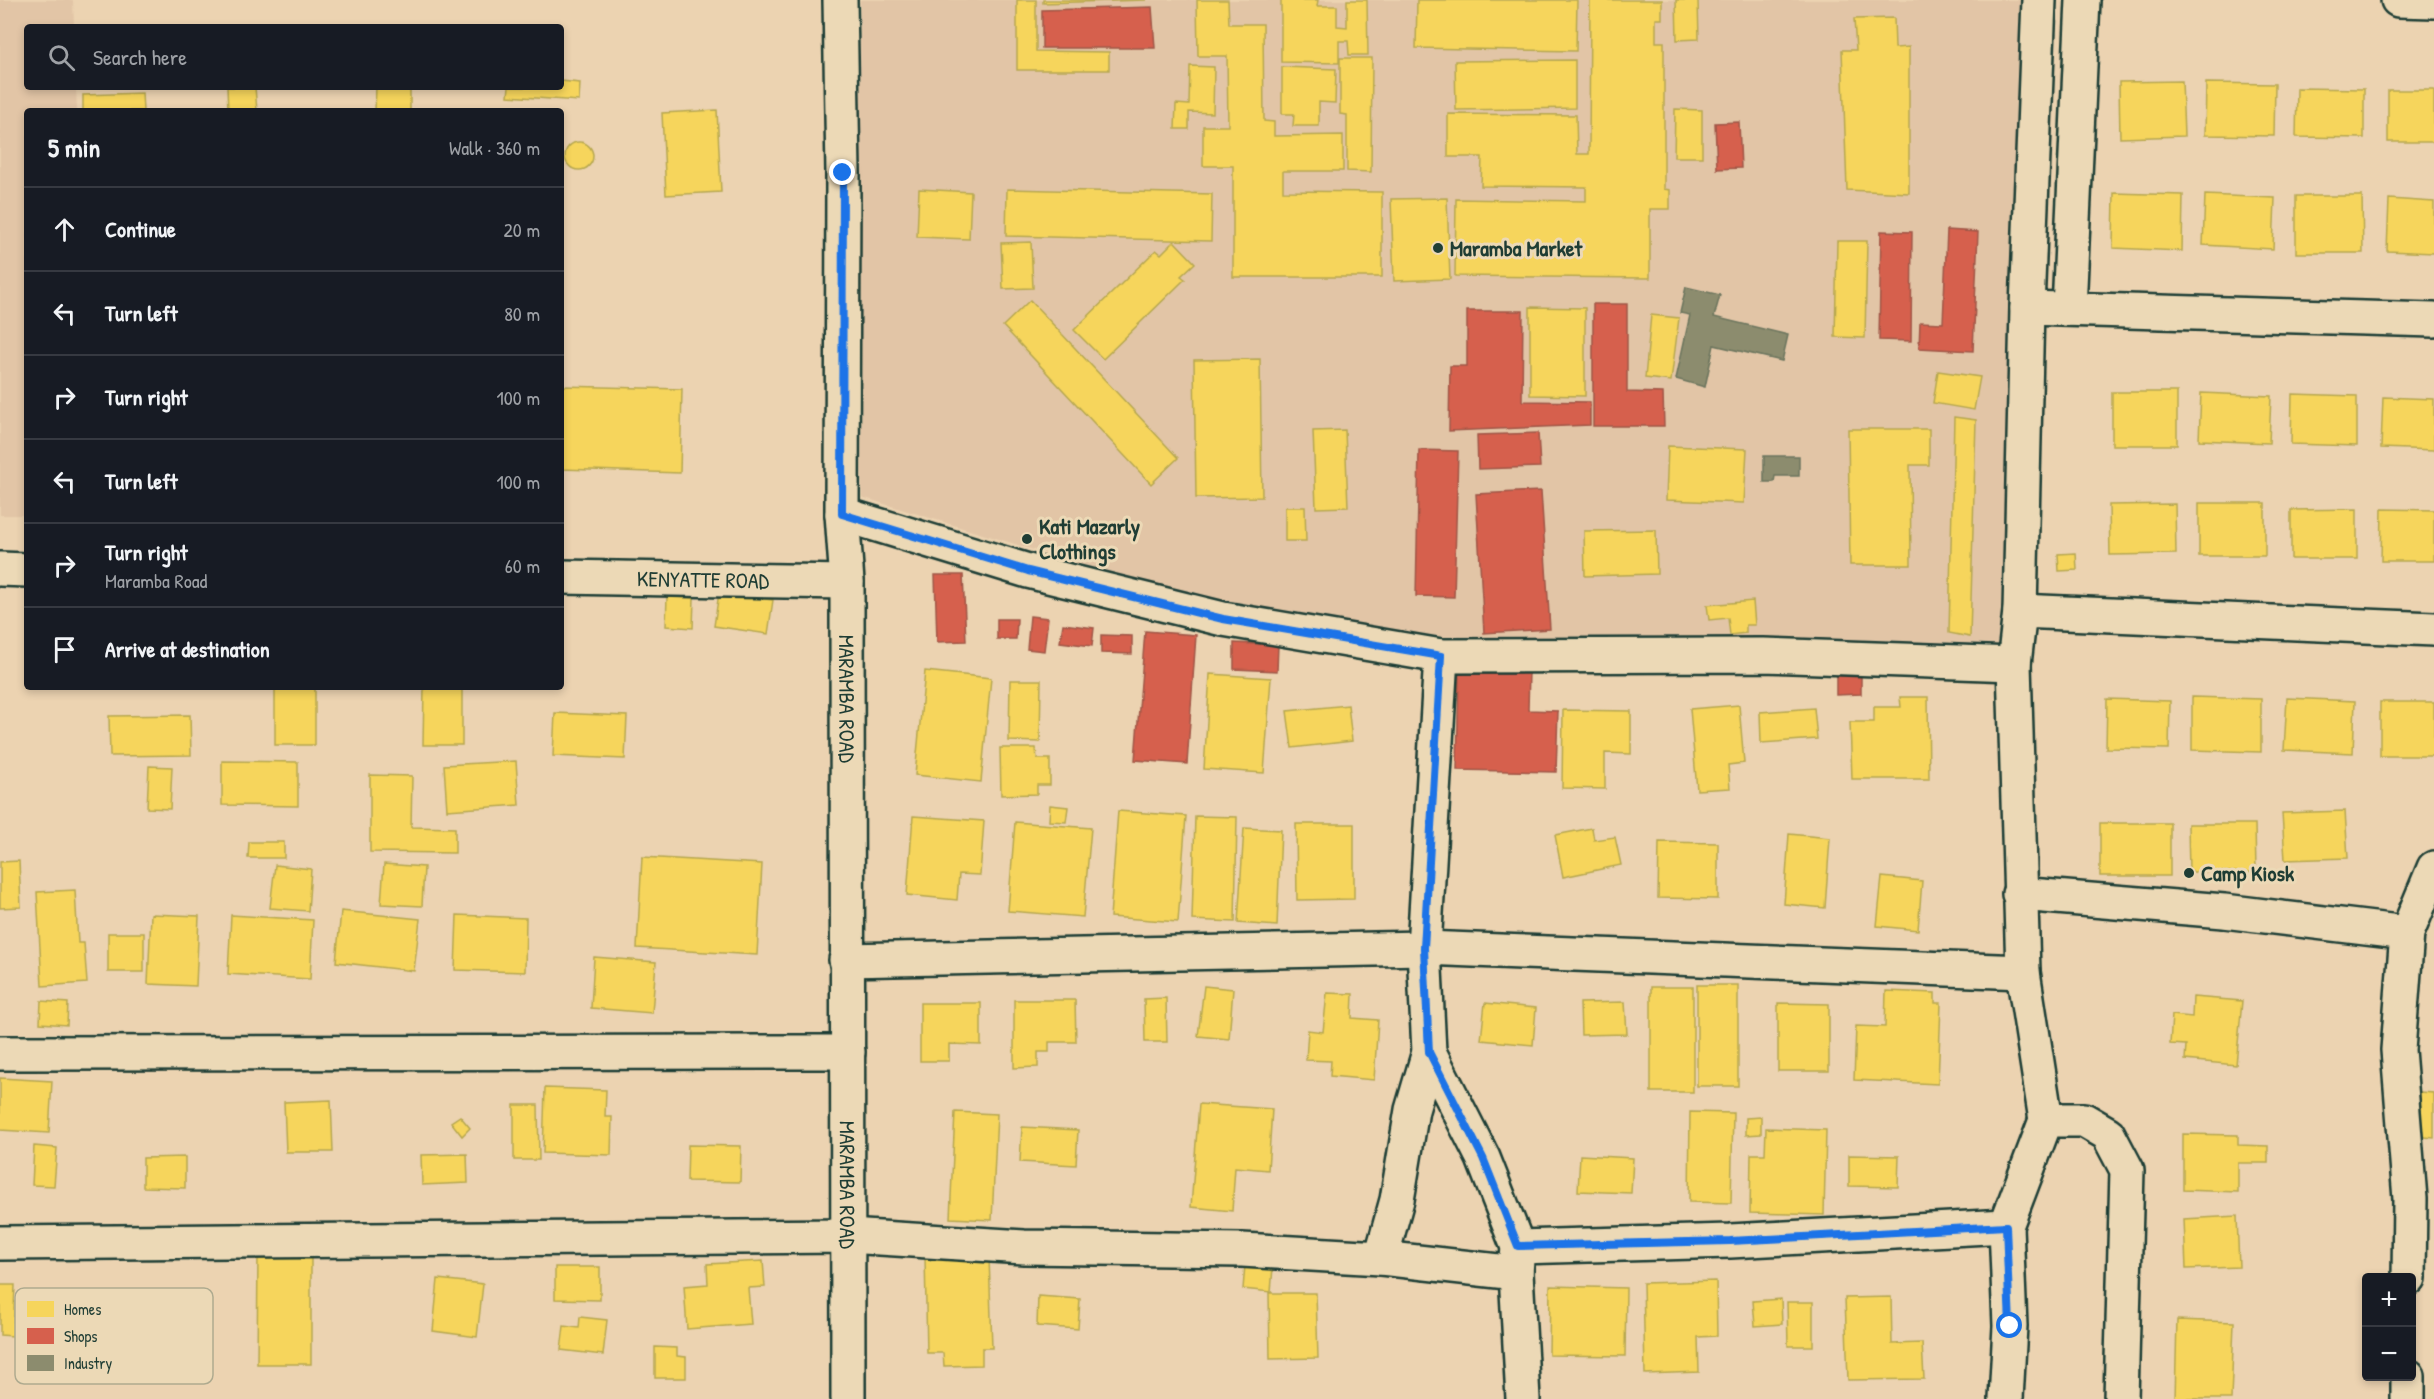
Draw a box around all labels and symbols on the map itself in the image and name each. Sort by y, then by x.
route end [829,159,855,185]
place label: Maramba Market [1450,233,1584,263]
marker: Maramba Market [1431,241,1445,255]
place label: Kati Mazarly Clothings [1039,511,1141,567]
marker: Kati Mazarly Clothings [1020,532,1034,546]
street label: KENYATTE ROAD [637,563,770,596]
street label: MARAMBA ROAD [832,635,862,763]
place label: Camp Kiosk [2201,858,2295,889]
marker: Camp Kiosk [2182,866,2196,880]
street label: MARAMBA ROAD [833,1121,863,1249]
legend [15,1288,213,1384]
text: Homes [64,1298,101,1320]
route start [1996,1312,2022,1338]
text: Shops [64,1325,98,1347]
text: Industry [64,1352,112,1374]

